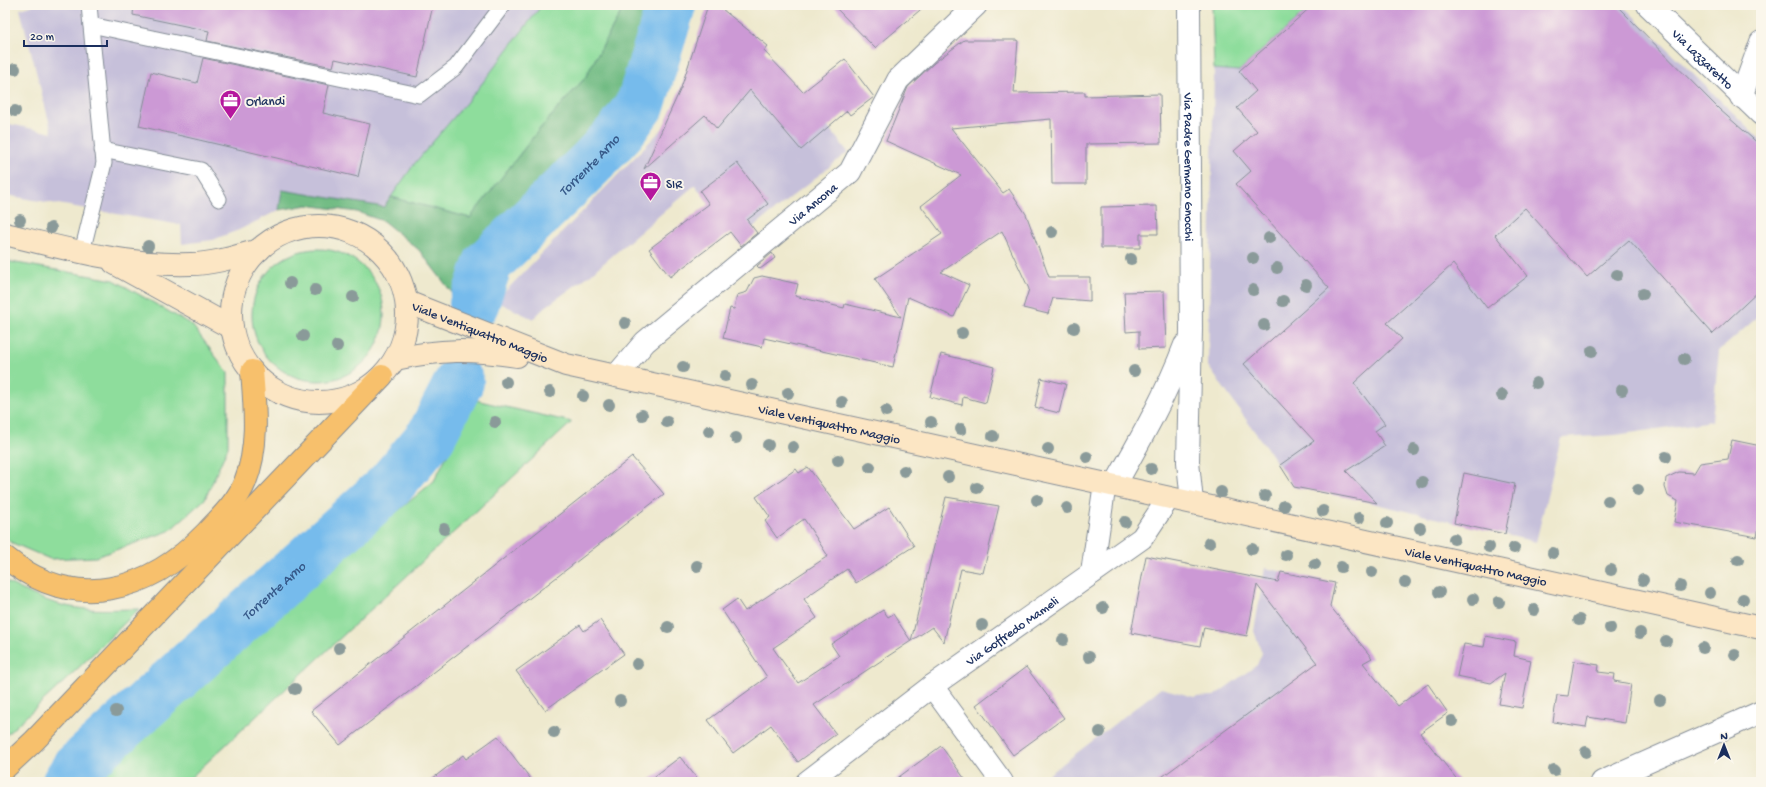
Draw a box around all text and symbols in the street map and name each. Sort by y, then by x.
scale bar [24,22,107,48]
street label: Via Lazzaretto [1667,26,1736,94]
text: 20 m [30,31,55,45]
office icon: Orlandi [218,87,244,120]
street label: Via Padre Germano Gnocchi [1180,92,1195,242]
place label: Orlandi [246,95,285,110]
water label: Torrente Arno [556,131,625,201]
office icon: SIR [637,170,663,203]
place label: SIR [666,178,683,193]
street label: Via Ancona [786,180,842,230]
street label: Viale Ventiquattro Maggio [408,299,550,367]
street label: Viale Ventiquattro Maggio [756,402,902,448]
street label: Viale Ventiquattro Maggio [1402,545,1548,591]
water label: Torrente Arno [239,559,311,625]
street label: Via Goffredo Mameli [963,594,1062,670]
north arrow [1704,725,1744,765]
text: N [1720,731,1728,743]

